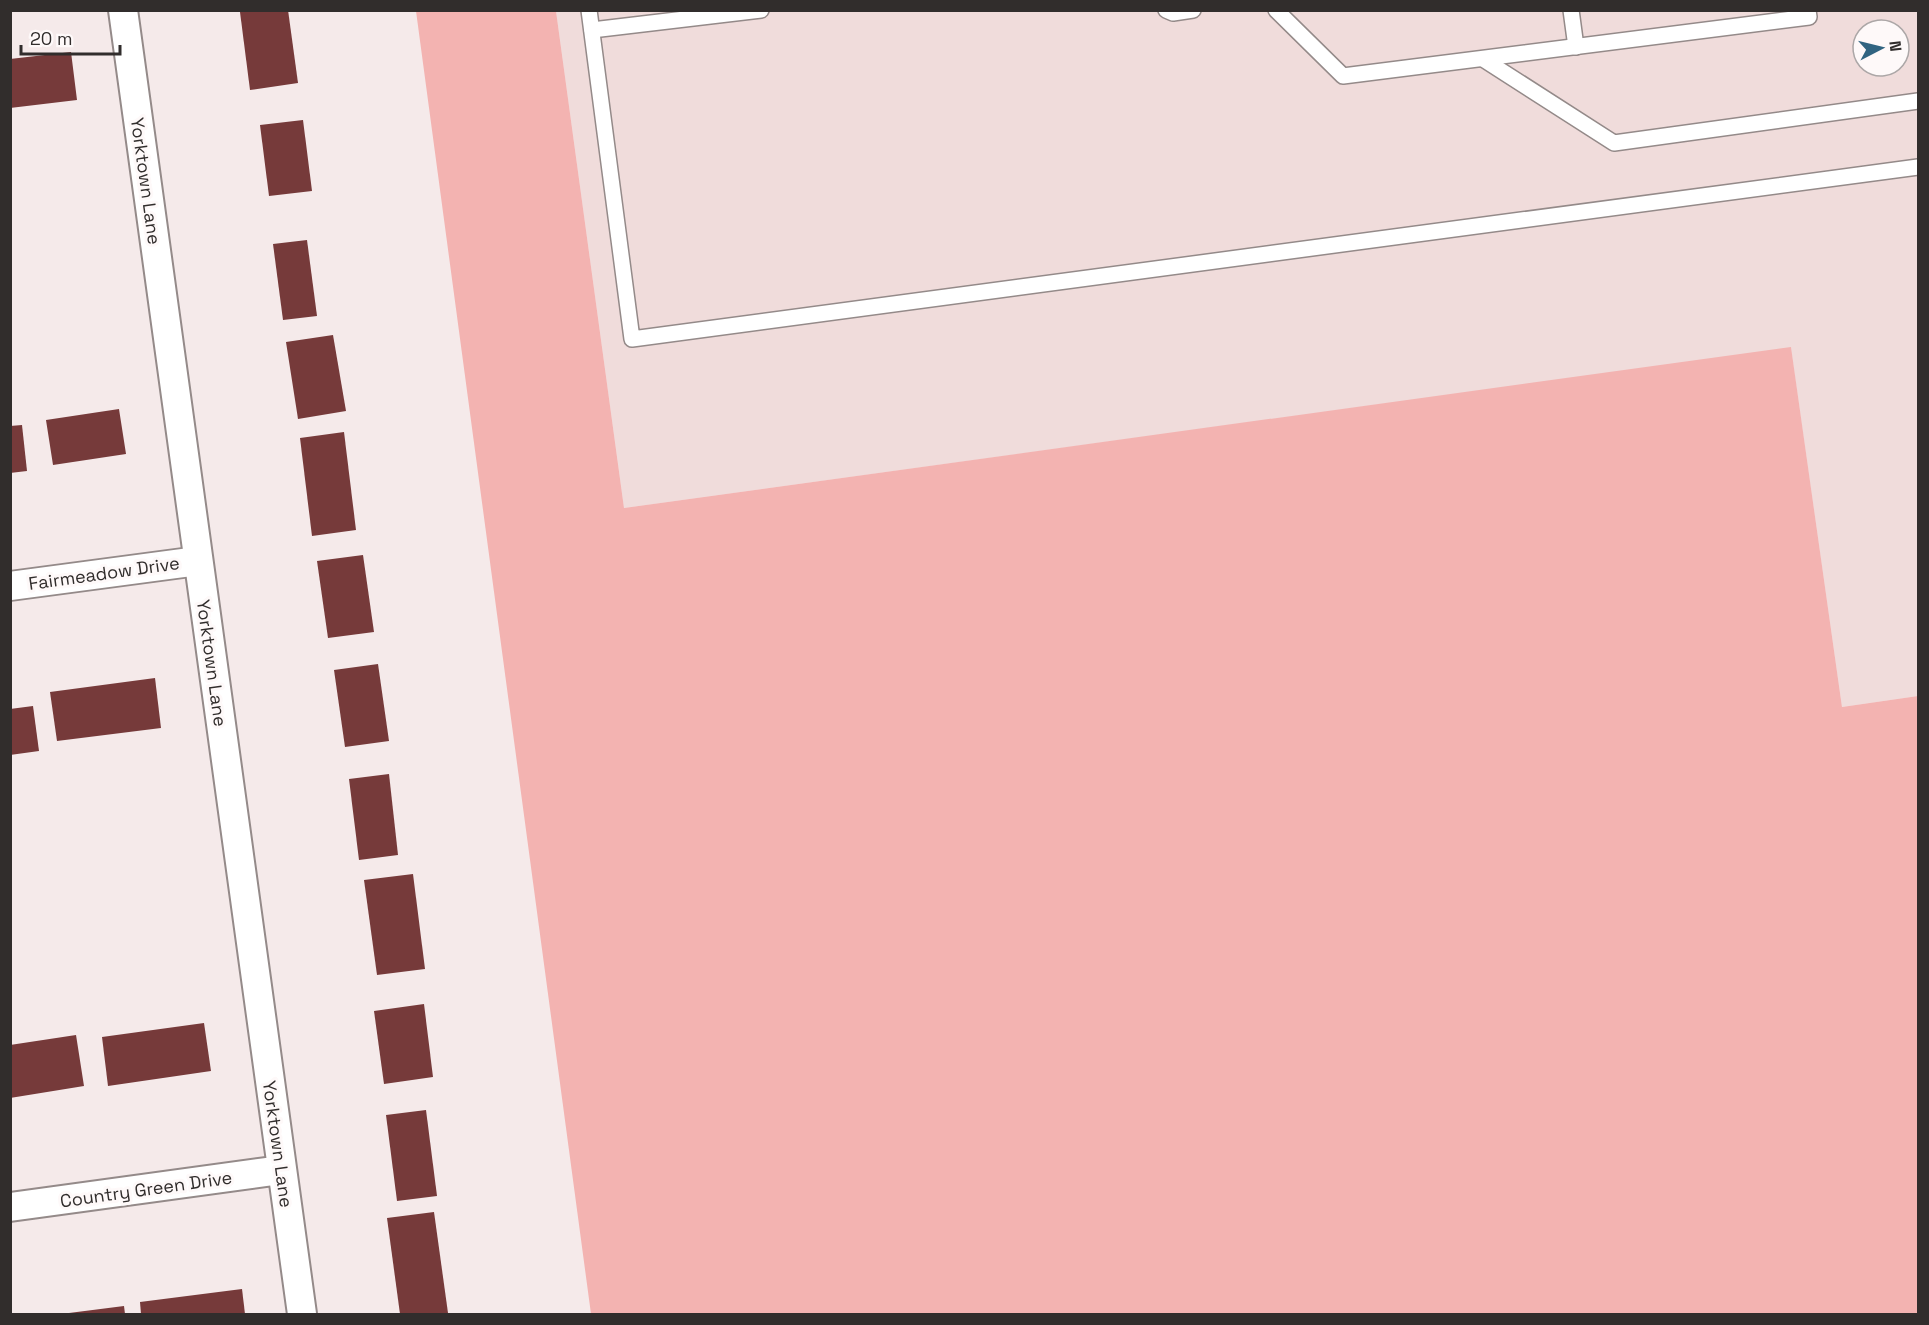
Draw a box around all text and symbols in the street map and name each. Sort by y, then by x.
scale bar [21,18,120,56]
north arrow [1851,18,1911,78]
text: 20 m [30,27,73,50]
text: N [1884,40,1906,53]
street label: Yorktown Lane [126,116,166,246]
street label: Fairmeadow Drive [27,551,181,595]
street label: Yorktown Lane [192,598,232,728]
street label: Yorktown Lane [258,1079,298,1209]
street label: Country Green Drive [58,1166,234,1212]

